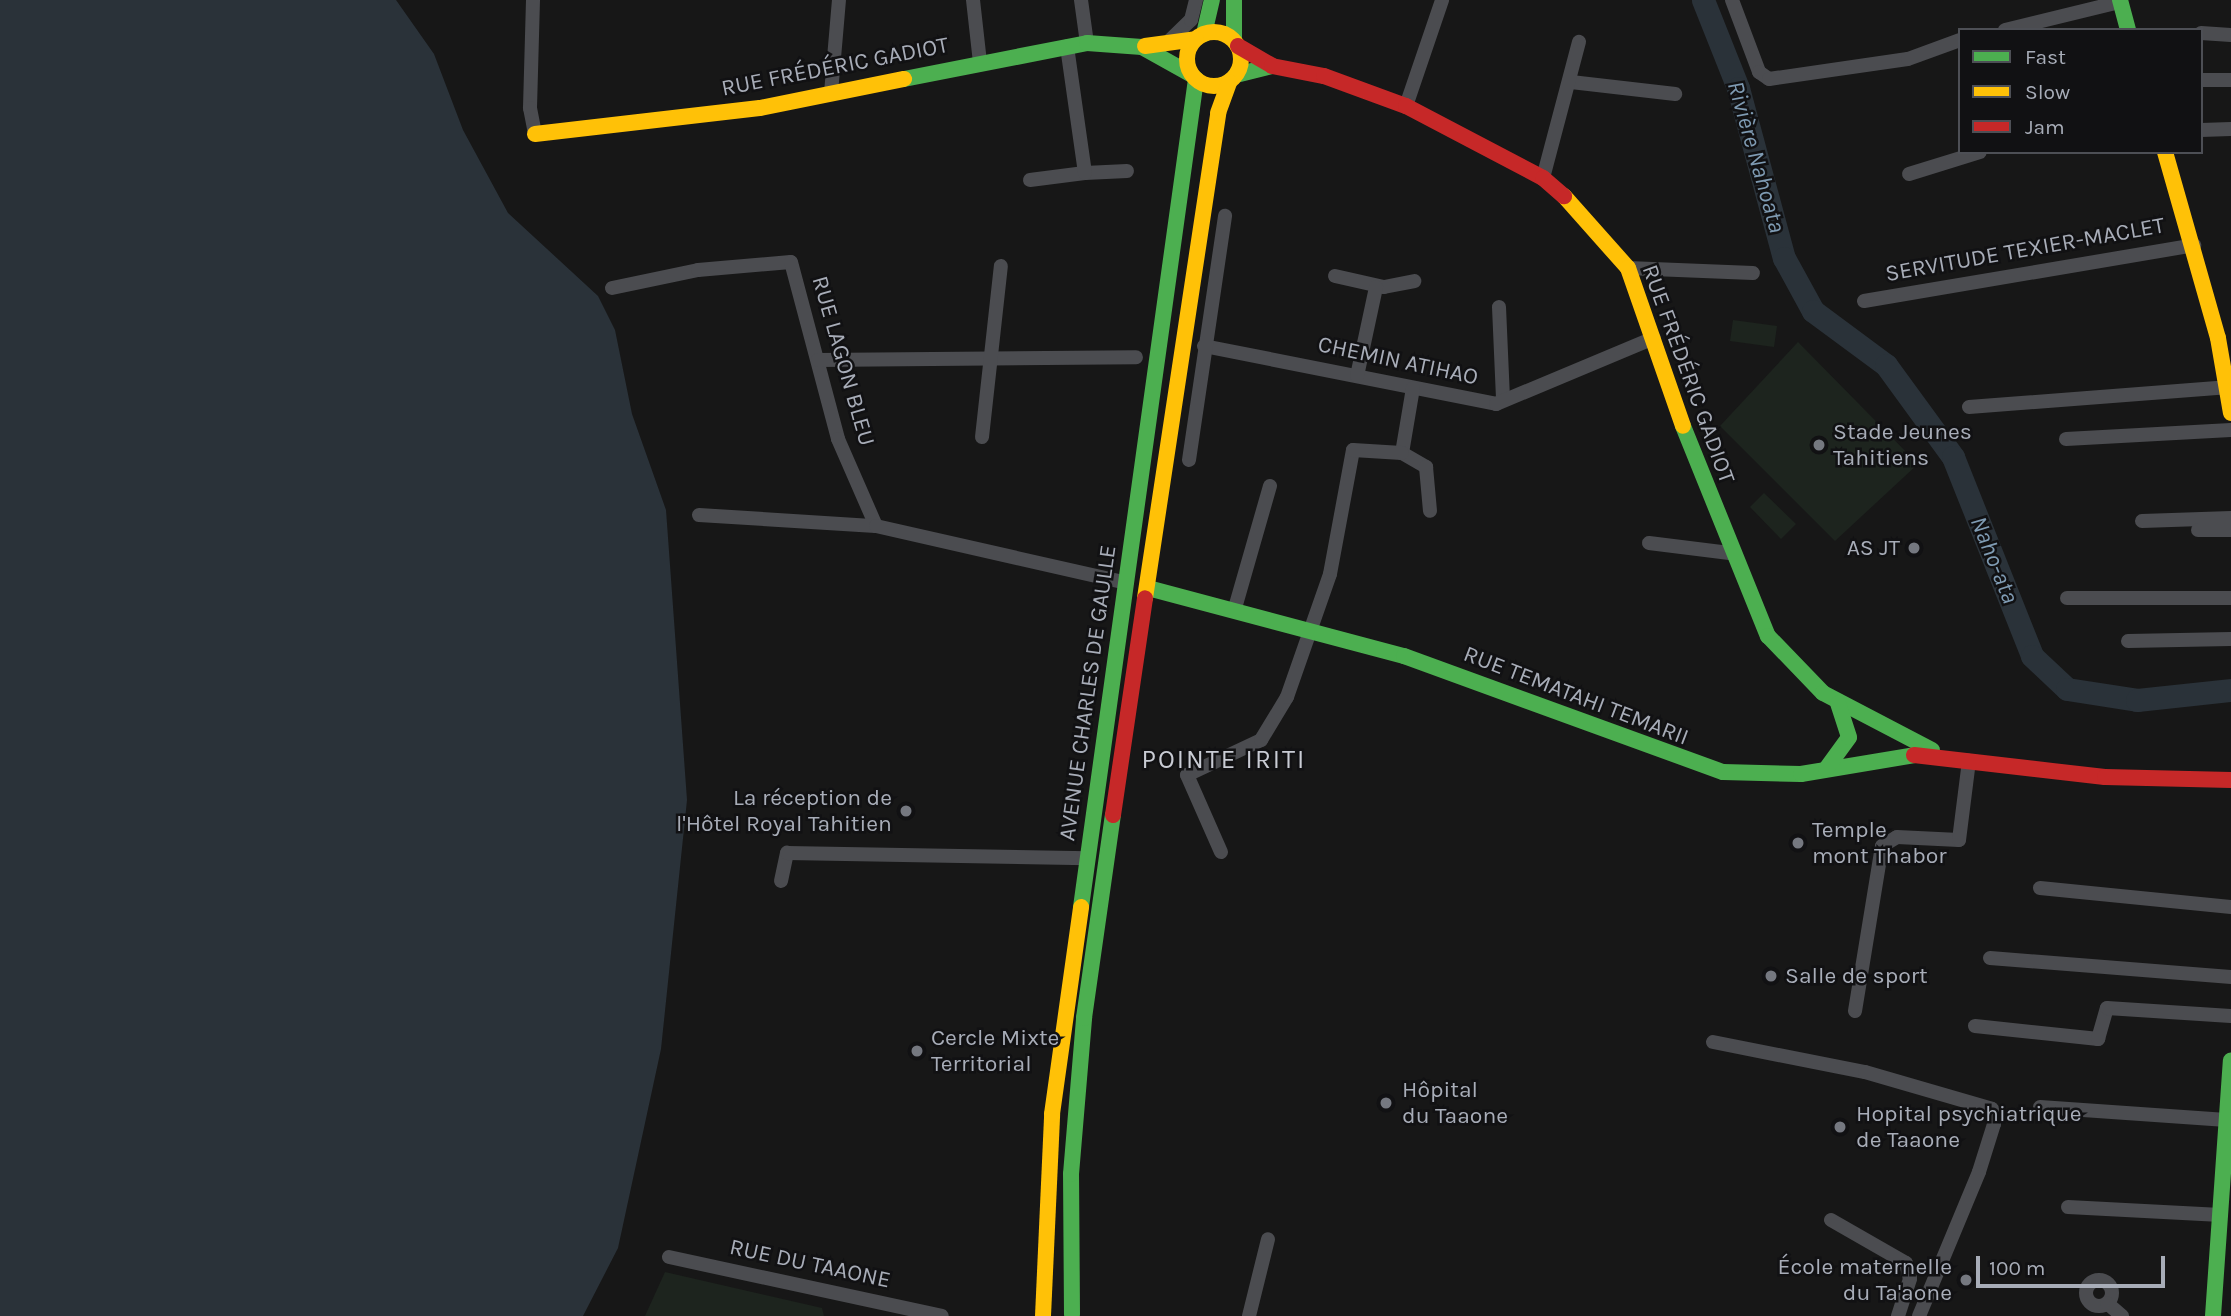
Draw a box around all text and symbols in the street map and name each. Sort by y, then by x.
legend [1958,28,2203,154]
street label: RUE FRÉDÉRIC GADIOT [719,31,951,103]
text: Fast [2025,45,2066,69]
water label: Rivière Nahoata [1721,78,1791,236]
text: Slow [2025,80,2070,104]
text: Jam [2025,115,2065,139]
street label: SERVITUDE TEXIER-MACLET [1883,212,2167,288]
street label: RUE FRÉDÉRIC GADIOT [1636,261,1740,487]
street label: RUE LAGON BLEU [806,273,880,449]
street label: CHEMIN ATIHAO [1315,331,1481,391]
place label: Stade Jeunes Tahitiens [1833,418,1972,472]
marker: Stade Jeunes Tahitiens [1811,437,1827,453]
water label: Naho-ata [1963,512,2025,608]
place label: AS JT [1847,534,1900,562]
marker: AS JT [1906,540,1922,556]
street label: AVENUE CHARLES DE GAULLE [1054,543,1122,843]
street label: RUE TEMATAHI TEMARII [1460,640,1692,752]
district label: POINTE IRITI [1143,744,1305,776]
place label: La réception de l'Hôtel Royal Tahitien [676,784,892,838]
marker: La réception de l'Hôtel Royal Tahitien [898,803,914,819]
place label: Temple mont Thabor [1812,816,1947,870]
marker: Temple mont Thabor [1790,835,1806,851]
place label: Salle de sport [1785,962,1928,990]
marker: Salle de sport [1763,968,1779,984]
place label: Cercle Mixte Territorial [931,1024,1059,1078]
marker: Cercle Mixte Territorial [909,1043,925,1059]
place label: Hôpital du Taaone [1402,1076,1508,1130]
marker: Hôpital du Taaone [1376,1093,1396,1113]
place label: Hopital psychiatrique de Taaone [1856,1100,2081,1154]
marker: Hopital psychiatrique de Taaone [1830,1117,1850,1137]
street label: RUE DU TAAONE [727,1233,893,1295]
scale bar [1979,1242,2168,1286]
place label: École maternelle du Ta'aone [1778,1253,1952,1307]
text: 100 m [1989,1256,2046,1280]
marker: École maternelle du Ta'aone [1958,1272,1974,1288]

